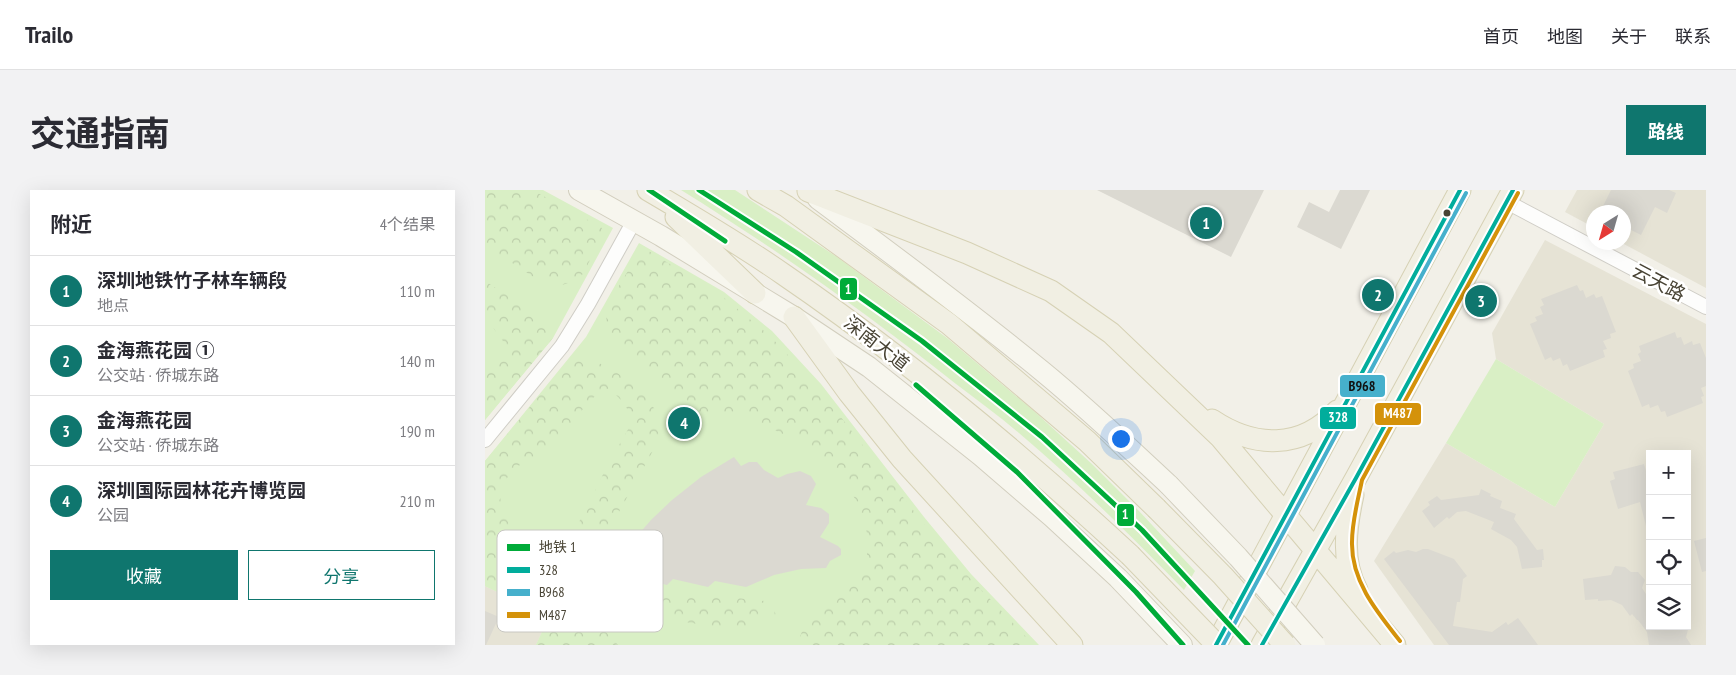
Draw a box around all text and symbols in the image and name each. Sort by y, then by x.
text: Trailo [25,19,73,50]
text: 首页 [1483,25,1519,48]
text: 地图 [1547,25,1583,48]
text: 关于 [1611,25,1647,48]
text: 联系 [1675,25,1711,48]
button: 路线 [1626,105,1706,155]
text: 交通指南 [30,110,170,156]
pin: 1 [1190,204,1222,242]
north arrow [1586,205,1631,250]
unlabelled marker [1442,208,1452,218]
text: 附近 [50,211,92,238]
text: 4个结果 [380,214,435,234]
street label: 云天路 [1628,258,1690,306]
text: 深圳地铁竹子林车辆段 [97,268,287,292]
pin: 2 [1362,276,1394,314]
line badge: 1 [839,277,858,301]
text: 1 [845,280,851,298]
text: 1 [62,281,70,301]
text: 110 m [400,281,435,301]
pin: 3 [1465,282,1497,320]
text: 地点 [97,295,129,315]
street label: 深南大道 [840,310,914,376]
text: 金海燕花园 ① [97,338,215,362]
text: 2 [62,351,70,371]
text: 140 m [400,351,435,371]
text: 公交站 · 侨城东路 [97,365,219,385]
line badge: B968 [1339,374,1386,398]
text: B968 [1349,377,1375,395]
line badge: M487 [1374,402,1422,426]
pin: 4 [668,404,700,442]
text: M487 [1383,404,1413,422]
line badge: 328 [1319,406,1357,430]
text: 金海燕花园 [97,408,192,432]
text: 328 [1328,408,1348,426]
text: 3 [62,421,70,441]
text: 190 m [400,421,435,441]
your location [1108,426,1134,452]
text: 公交站 · 侨城东路 [97,435,219,455]
map controls [1646,450,1691,630]
button: + [1646,450,1691,495]
text: 深圳国际园林花卉博览园 [97,478,306,502]
text: 4 [62,491,70,511]
text: 210 m [400,491,435,511]
button: − [1646,495,1691,540]
line badge: 1 [1116,503,1135,527]
text: 公园 [97,505,129,525]
text: 1 [1122,505,1128,523]
legend [497,530,663,632]
text: 地铁 1 [539,538,576,556]
button: locate [1646,540,1691,585]
button: 收藏 [50,550,238,600]
button: 分享 [248,550,435,600]
text: 328 [539,561,558,579]
text: B968 [539,583,565,601]
button: layers [1646,585,1691,630]
text: M487 [539,606,567,624]

